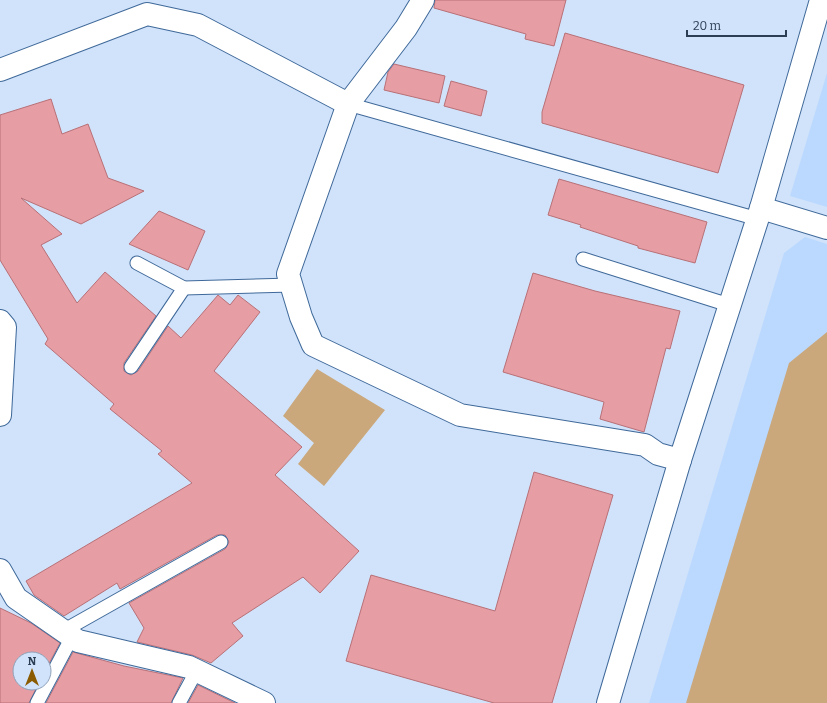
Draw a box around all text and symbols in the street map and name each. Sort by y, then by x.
scale bar [687,12,786,38]
text: 20 m [693,19,722,33]
north arrow [12,651,52,691]
text: N [28,655,37,668]

